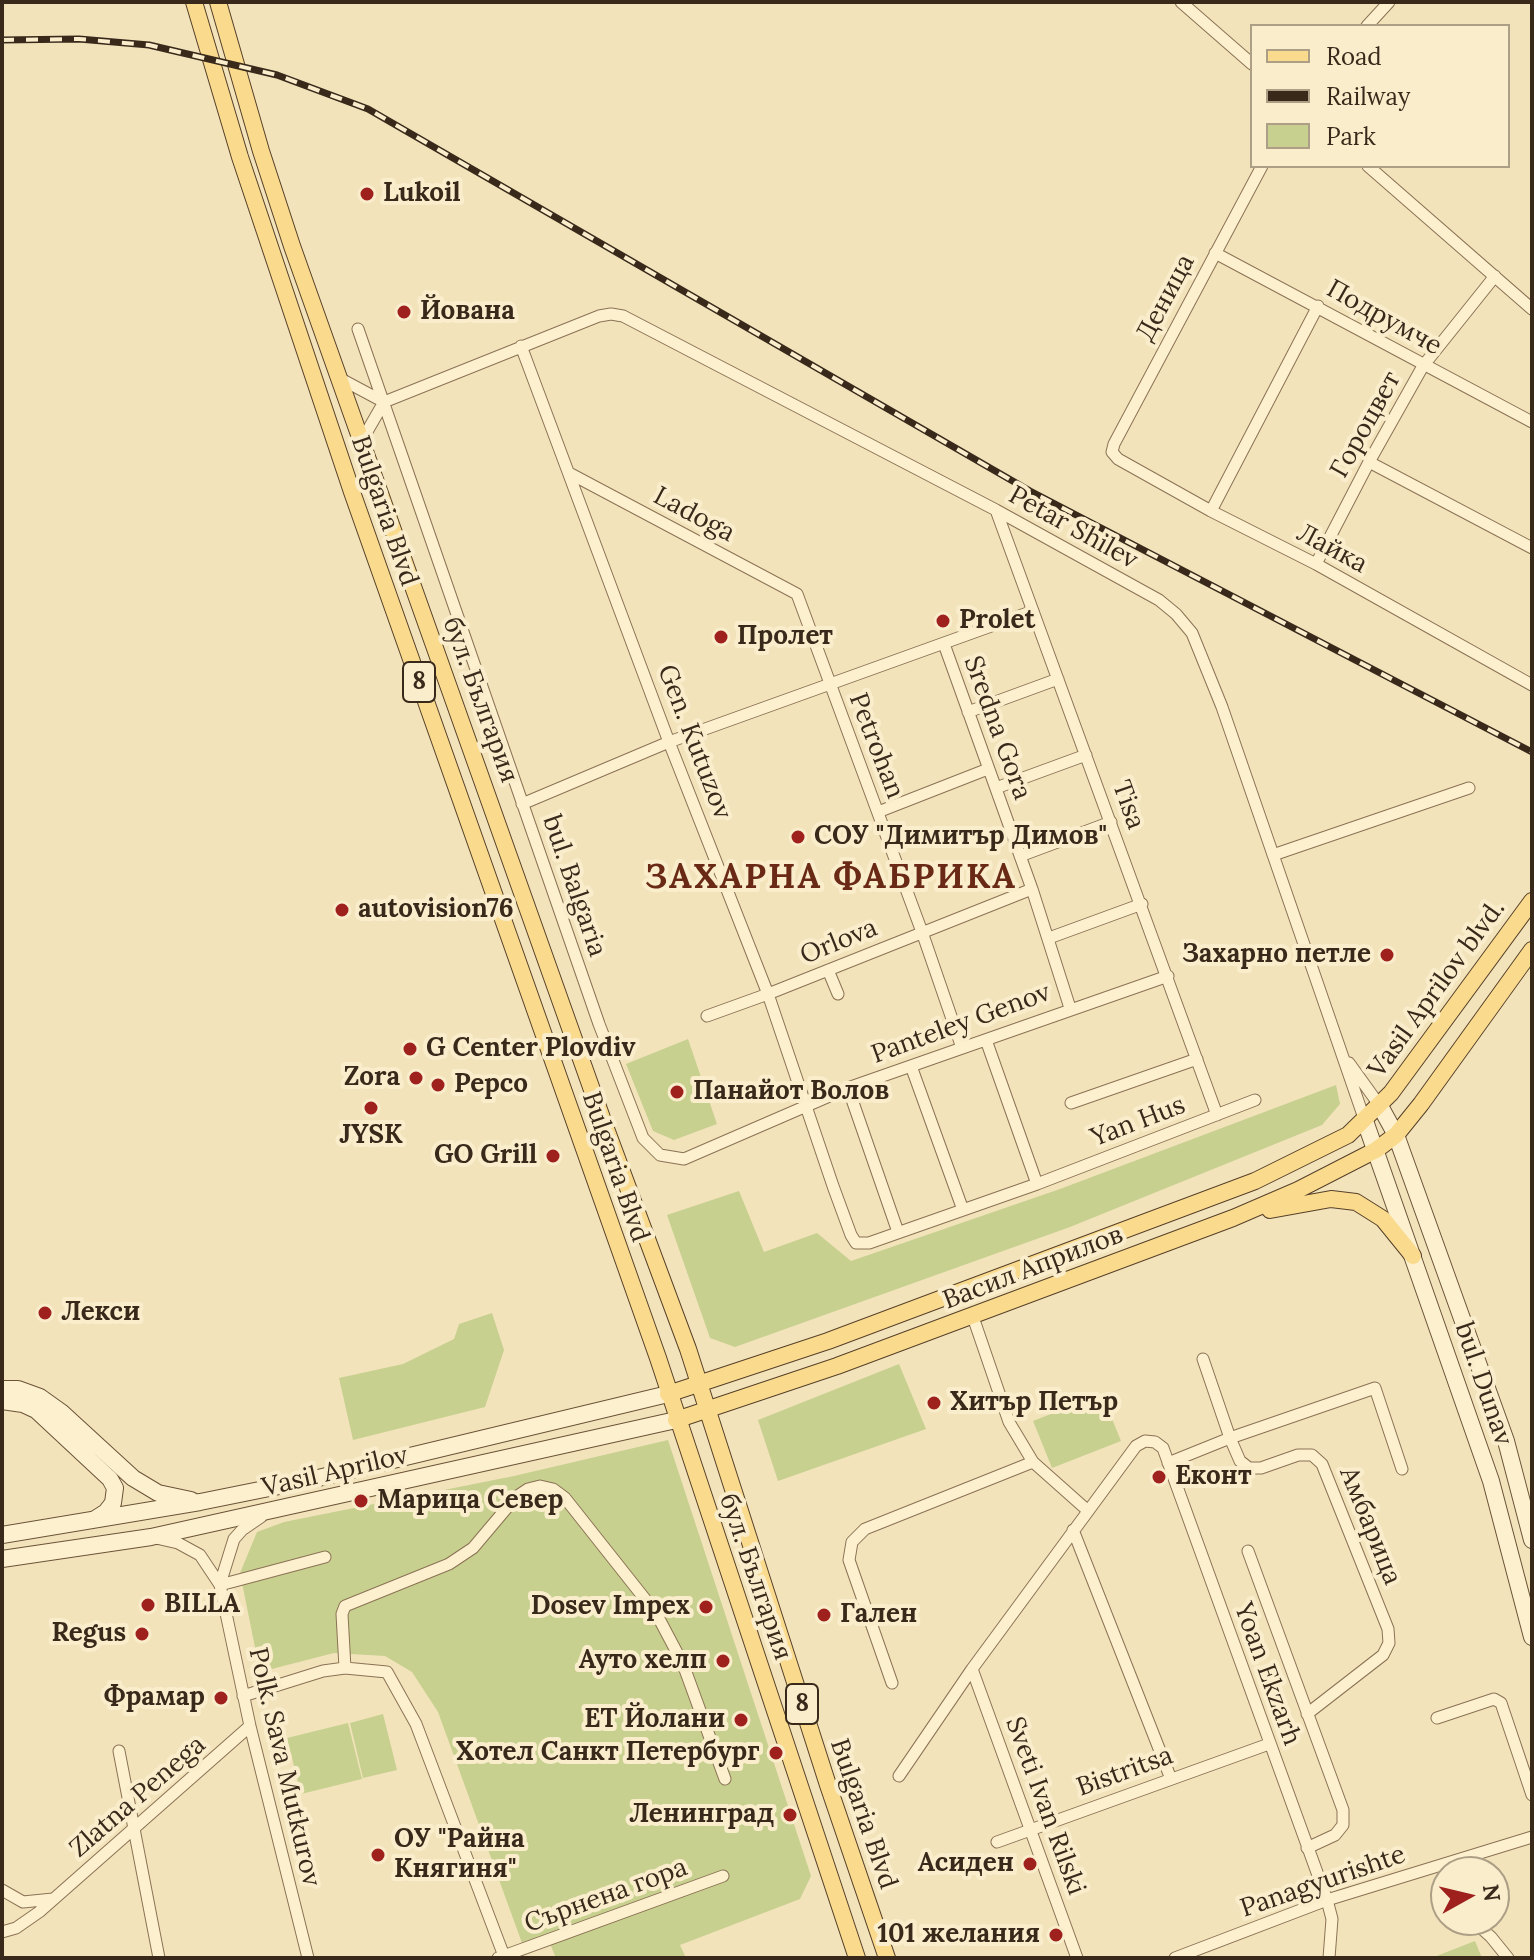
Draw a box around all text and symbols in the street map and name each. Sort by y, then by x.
legend [1250,24,1510,168]
text: Road [1326,41,1382,72]
text: Railway [1326,81,1410,112]
text: Park [1326,121,1376,152]
place label: Lukoil [383,178,461,210]
marker: Lukoil [358,185,376,203]
street label: Деница [1130,249,1202,347]
street label: Подрумче [1321,274,1447,362]
place label: Йована [420,296,515,328]
marker: Йована [395,303,413,321]
street label: Гороцвет [1324,366,1408,484]
street label: Bulgaria Blvd [344,432,424,590]
street label: Petar Shilev [1003,480,1143,576]
street label: Ladoga [648,481,740,549]
street label: Лайка [1292,518,1372,580]
place label: Prolet [959,605,1035,637]
marker: Prolet [934,612,952,630]
street label: бул. България [436,613,524,787]
place label: Пролет [737,621,833,653]
marker: Пролет [712,628,730,646]
street label: Sredna Gora [957,652,1037,804]
street label: Gen. Kutuzov [650,660,738,824]
road number: 8 [403,662,435,702]
street label: Petrohan [842,689,910,803]
street label: Tisa [1105,776,1151,834]
street label: bul. Balgaria [535,811,613,961]
place label: СОУ "Димитър Димов" [814,821,1107,853]
marker: СОУ "Димитър Димов" [789,828,807,846]
district label: ЗАХАРНА ФАБРИКА [645,858,1017,898]
place label: autovision76 [358,894,514,926]
street label: Vasil Aprilov blvd. [1362,894,1512,1084]
marker: autovision76 [333,901,351,919]
street label: Orlova [796,913,882,971]
place label: Захарно петле [1182,939,1371,971]
marker: Захарно петле [1378,946,1396,964]
street label: Panteley Genov [867,977,1055,1071]
place label: G Center Plovdiv [426,1033,635,1065]
marker: G Center Plovdiv [401,1040,419,1058]
place label: Zora [344,1062,400,1094]
marker: Zora [407,1069,425,1087]
place label: Pepco [454,1069,528,1101]
marker: Pepco [429,1076,447,1094]
place label: Панайот Волов [693,1076,889,1108]
marker: Панайот Волов [668,1083,686,1101]
street label: Bulgaria Blvd [575,1088,655,1246]
street label: Yan Hus [1086,1090,1190,1154]
marker: JYSK [362,1099,380,1117]
place label: JYSK [340,1120,402,1152]
place label: GO Grill [434,1140,537,1172]
marker: GO Grill [544,1147,562,1165]
street label: Васил Априлов [939,1219,1127,1317]
place label: Лекси [61,1297,140,1329]
marker: Лекси [36,1304,54,1322]
street label: bul. Dunav [1447,1318,1519,1450]
place label: Хитър Петър [950,1387,1118,1419]
marker: Хитър Петър [925,1394,943,1412]
street label: Vasil Aprilov [259,1440,411,1504]
place label: Еконт [1175,1461,1252,1493]
street label: Амбарица [1332,1463,1408,1589]
marker: Еконт [1150,1468,1168,1486]
place label: Марица Север [377,1485,563,1517]
street label: бул. България [712,1490,798,1664]
marker: Марица Север [352,1492,370,1510]
place label: BILLA [164,1589,240,1621]
place label: Dosev Impex [531,1591,690,1623]
marker: BILLA [139,1596,157,1614]
marker: Dosev Impex [697,1598,715,1616]
street label: Yoan Ekzarh [1227,1598,1307,1750]
place label: Гален [840,1599,917,1631]
marker: Гален [815,1606,833,1624]
place label: Regus [51,1618,126,1650]
marker: Regus [133,1625,151,1643]
street label: Polk. Sava Mutkurov [241,1645,327,1889]
place label: Ауто хелп [579,1645,707,1677]
marker: Ауто хелп [714,1652,732,1670]
place label: Фрамар [103,1682,205,1714]
road number: 8 [786,1684,818,1724]
marker: Фрамар [212,1689,230,1707]
place label: ЕТ Йолани [584,1704,725,1736]
marker: ЕТ Йолани [732,1711,750,1729]
street label: Sveti Ivan Rilski [998,1713,1092,1899]
street label: Zlatna Penega [64,1730,212,1864]
street label: Bulgaria Blvd [823,1735,903,1893]
place label: Хотел Санкт Петербург [456,1737,760,1769]
street label: Bistritsa [1073,1740,1177,1804]
marker: Хотел Санкт Петербург [767,1744,785,1762]
place label: Ленинград [629,1799,774,1831]
marker: Ленинград [781,1806,799,1824]
place label: ОУ "Райна Княгиня" [394,1824,525,1886]
street label: Panagyurishte [1236,1839,1410,1925]
marker: ОУ "Райна Княгиня" [369,1846,387,1864]
place label: Асиден [918,1848,1014,1880]
street label: Сърнена гора [520,1852,692,1940]
marker: Асиден [1021,1855,1039,1873]
north arrow [1430,1856,1510,1936]
text: N [1477,1883,1507,1903]
place label: 101 желания [878,1919,1040,1951]
marker: 101 желания [1047,1926,1065,1944]

